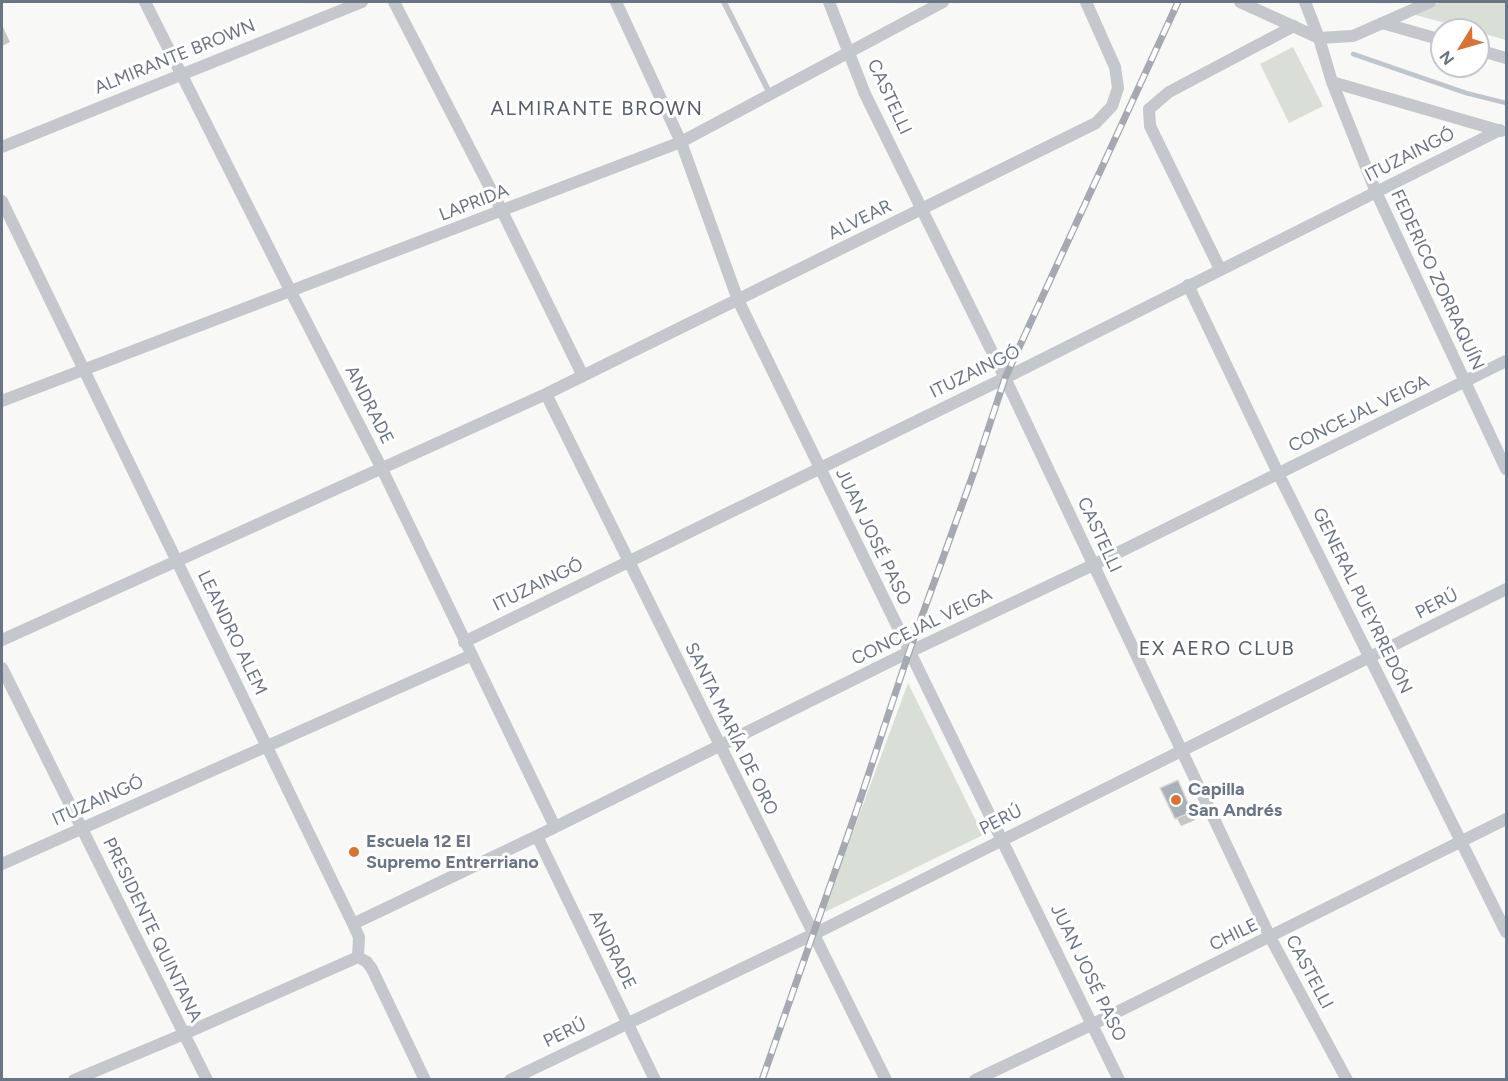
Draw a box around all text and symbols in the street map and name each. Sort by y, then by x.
street label: ALMIRANTE BROWN [92,15,258,99]
north arrow [1430,18,1490,78]
text: N [1436,47,1458,69]
street label: CASTELLI [862,56,916,138]
district label: ALMIRANTE BROWN [491,97,703,121]
street label: ITUZAINGÓ [1362,123,1458,187]
street label: LAPRIDA [436,180,512,226]
street label: FEDERICO ZORRAQUÍN [1386,186,1488,374]
street label: ALVEAR [825,195,895,245]
street label: ITUZAINGÓ [926,341,1024,403]
street label: ANDRADE [340,362,398,448]
street label: CONCEJAL VEIGA [1285,371,1433,457]
street label: JUAN JOSÉ PASO [831,465,915,609]
street label: CASTELLI [1072,494,1126,576]
street label: GENERAL PUEYRREDÓN [1307,504,1417,698]
street label: ITUZAINGÓ [489,554,587,616]
street label: LEANDRO ALEM [193,567,271,699]
street label: CONCEJAL VEIGA [848,584,996,670]
street label: PERÚ [1412,584,1462,624]
district label: EX AERO CLUB [1139,637,1295,661]
street label: SANTA MARÍA DE ORO [680,639,782,819]
street label: ITUZAINGÓ [49,771,147,831]
place label: Capilla San Andrés [1188,779,1282,822]
marker: Capilla San Andrés [1169,793,1183,807]
street label: PERÚ [976,800,1026,840]
place label: Escuela 12 El Supremo Entrerriano [366,831,539,874]
street label: PRESIDENTE QUINTANA [98,834,206,1026]
marker: Escuela 12 El Supremo Entrerriano [347,845,361,859]
street label: JUAN JOSÉ PASO [1046,901,1130,1045]
street label: ANDRADE [584,907,640,993]
street label: CHILE [1206,914,1262,956]
street label: CASTELLI [1281,931,1337,1013]
street label: PERÚ [540,1013,590,1053]

